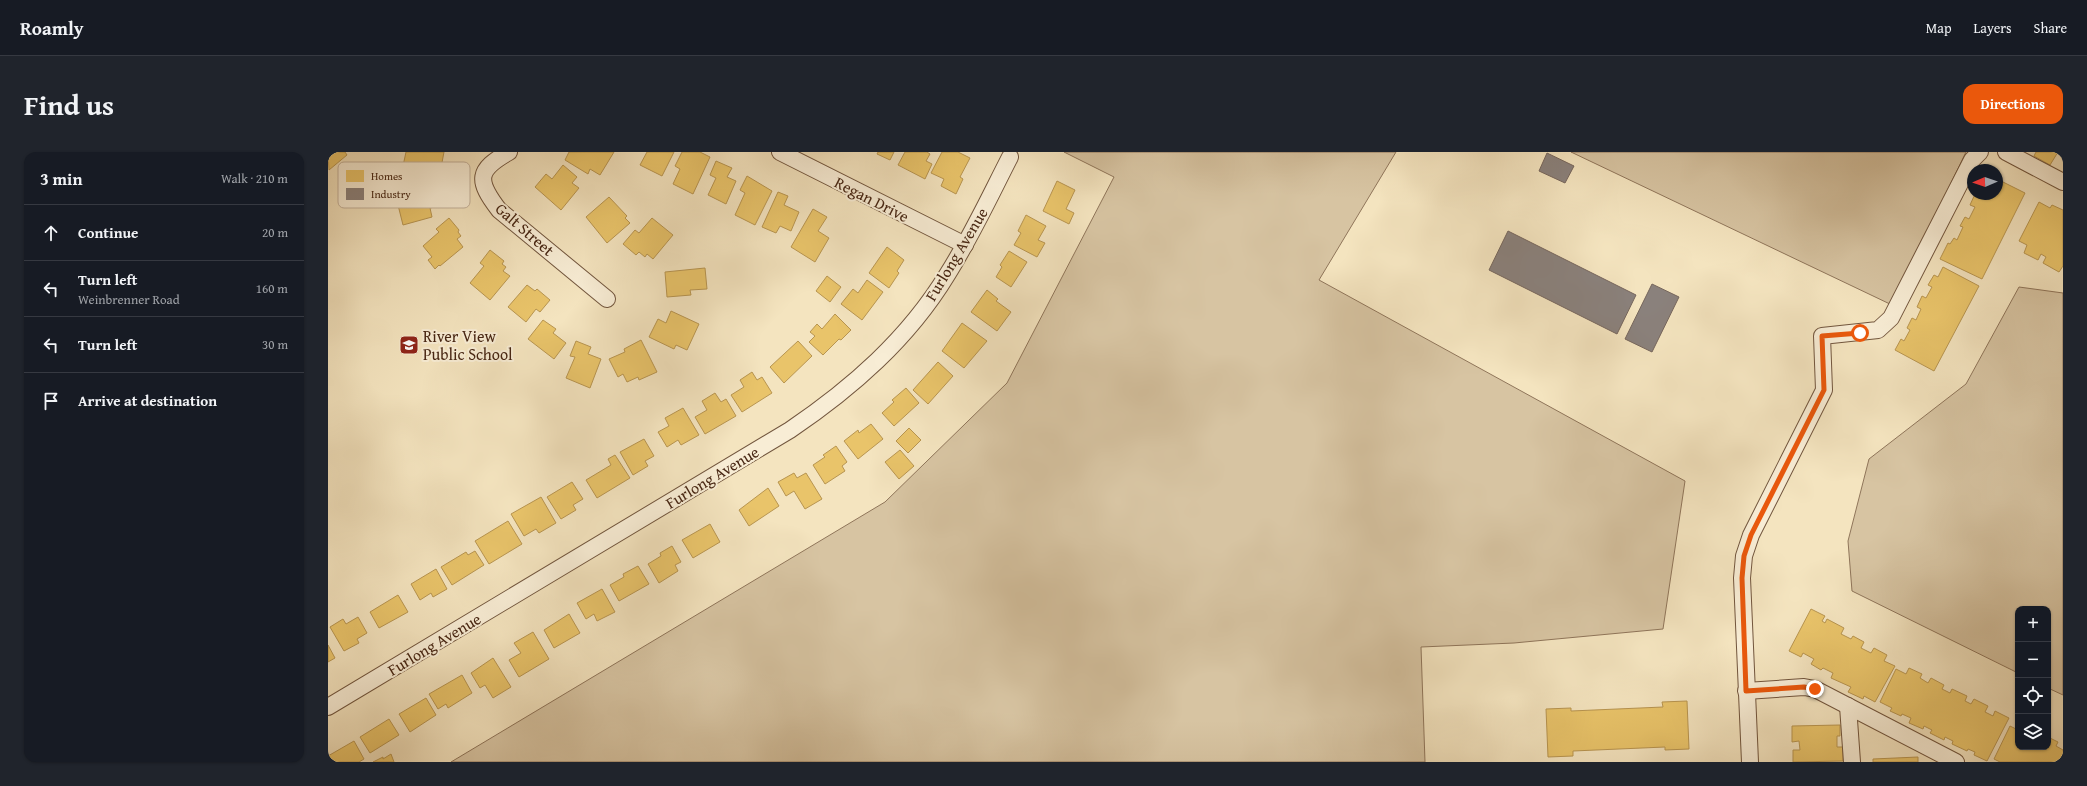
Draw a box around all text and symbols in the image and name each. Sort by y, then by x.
text: Roamly [20,14,84,42]
text: Map [1926,18,1952,38]
text: Layers [1974,18,2012,38]
text: Share [2034,18,2067,38]
text: Find us [24,84,114,125]
button: Directions [1963,84,2063,124]
legend [338,162,470,208]
north arrow [1967,164,2003,200]
text: 3 min [40,166,82,191]
text: Homes [371,168,402,184]
text: Walk · 210 m [221,169,288,188]
street label: Regan Drive [831,170,913,228]
text: Industry [371,186,411,202]
street label: Galt Street [490,197,560,262]
street label: Furlong Avenue [919,203,993,305]
icon: ahead [40,222,62,244]
text: Continue [78,222,139,243]
text: 20 m [262,223,288,242]
text: Turn left [78,269,137,290]
icon: left [40,278,62,300]
text: 160 m [256,279,288,298]
text: Weinbrenner Road [78,290,180,309]
place label: River View Public School [423,324,513,366]
route start [1851,324,1869,342]
icon: left [40,334,62,356]
text: Turn left [78,334,137,355]
school or university icon: River View Public School [398,334,420,356]
text: 30 m [262,335,288,354]
icon: arrive [40,390,62,412]
text: Arrive at destination [78,390,217,411]
street label: Furlong Avenue [661,440,763,514]
map controls [2015,606,2051,750]
button: + [2015,606,2051,642]
street label: Furlong Avenue [383,607,485,681]
button: − [2015,642,2051,678]
button: locate [2015,678,2051,714]
route end [1806,680,1824,698]
button: layers [2015,714,2051,750]

